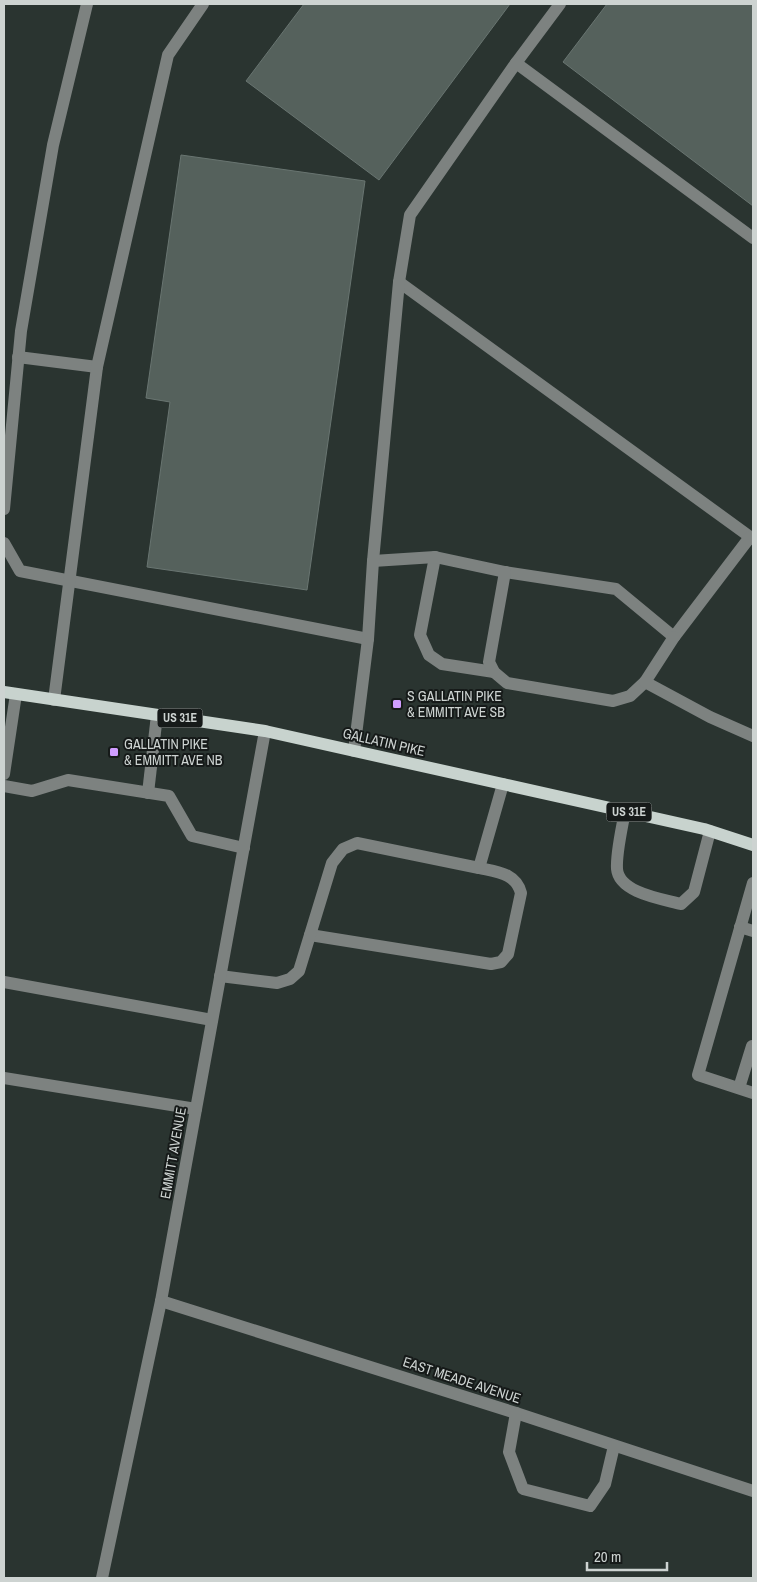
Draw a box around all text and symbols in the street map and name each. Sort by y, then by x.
place label: S GALLATIN PIKE & EMMITT AVE SB [407,687,505,721]
marker: S GALLATIN PIKE & EMMITT AVE SB [391,698,403,710]
road number: US 31E [158,708,202,728]
street label: GALLATIN PIKE [341,724,427,760]
place label: GALLATIN PIKE & EMMITT AVE NB [124,735,223,769]
marker: GALLATIN PIKE & EMMITT AVE NB [108,746,120,758]
road number: US 31E [606,802,652,822]
street label: EMMITT AVENUE [156,1106,190,1200]
street label: EAST MEADE AVENUE [401,1352,523,1408]
scale bar [587,1540,667,1572]
text: 20 m [594,1546,621,1567]

